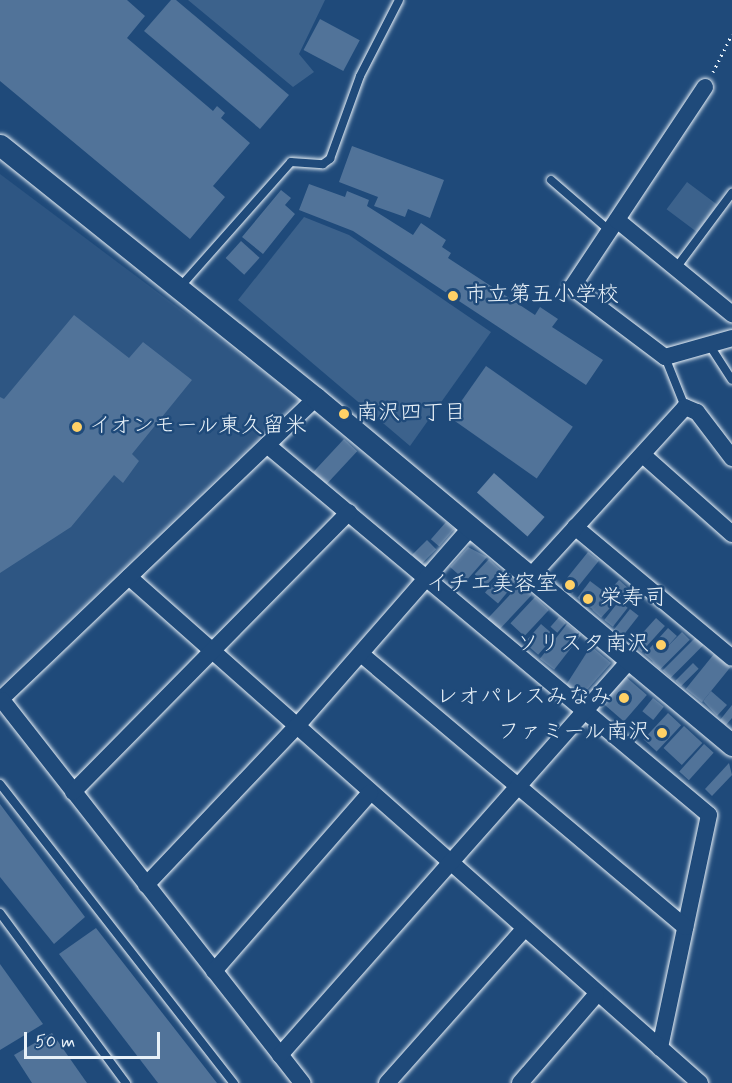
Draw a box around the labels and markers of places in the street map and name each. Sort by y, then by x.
place label: 市立第五小学校 [465,283,619,309]
marker: 市立第五小学校 [446,289,460,303]
place label: 南沢四丁目 [356,401,466,427]
marker: 南沢四丁目 [337,407,351,421]
place label: イオンモール東久留米 [89,414,309,440]
marker: イオンモール東久留米 [70,420,84,434]
place label: イチエ美容室 [426,572,558,598]
marker: イチエ美容室 [563,578,577,592]
place label: 栄寿司 [600,586,666,612]
marker: 栄寿司 [581,592,595,606]
place label: ソリスタ南沢 [517,632,649,658]
marker: ソリスタ南沢 [654,638,668,652]
place label: レオパレスみなみ [436,685,612,711]
marker: レオパレスみなみ [617,691,631,705]
place label: ファミール南沢 [496,720,650,746]
marker: ファミール南沢 [655,726,669,740]

